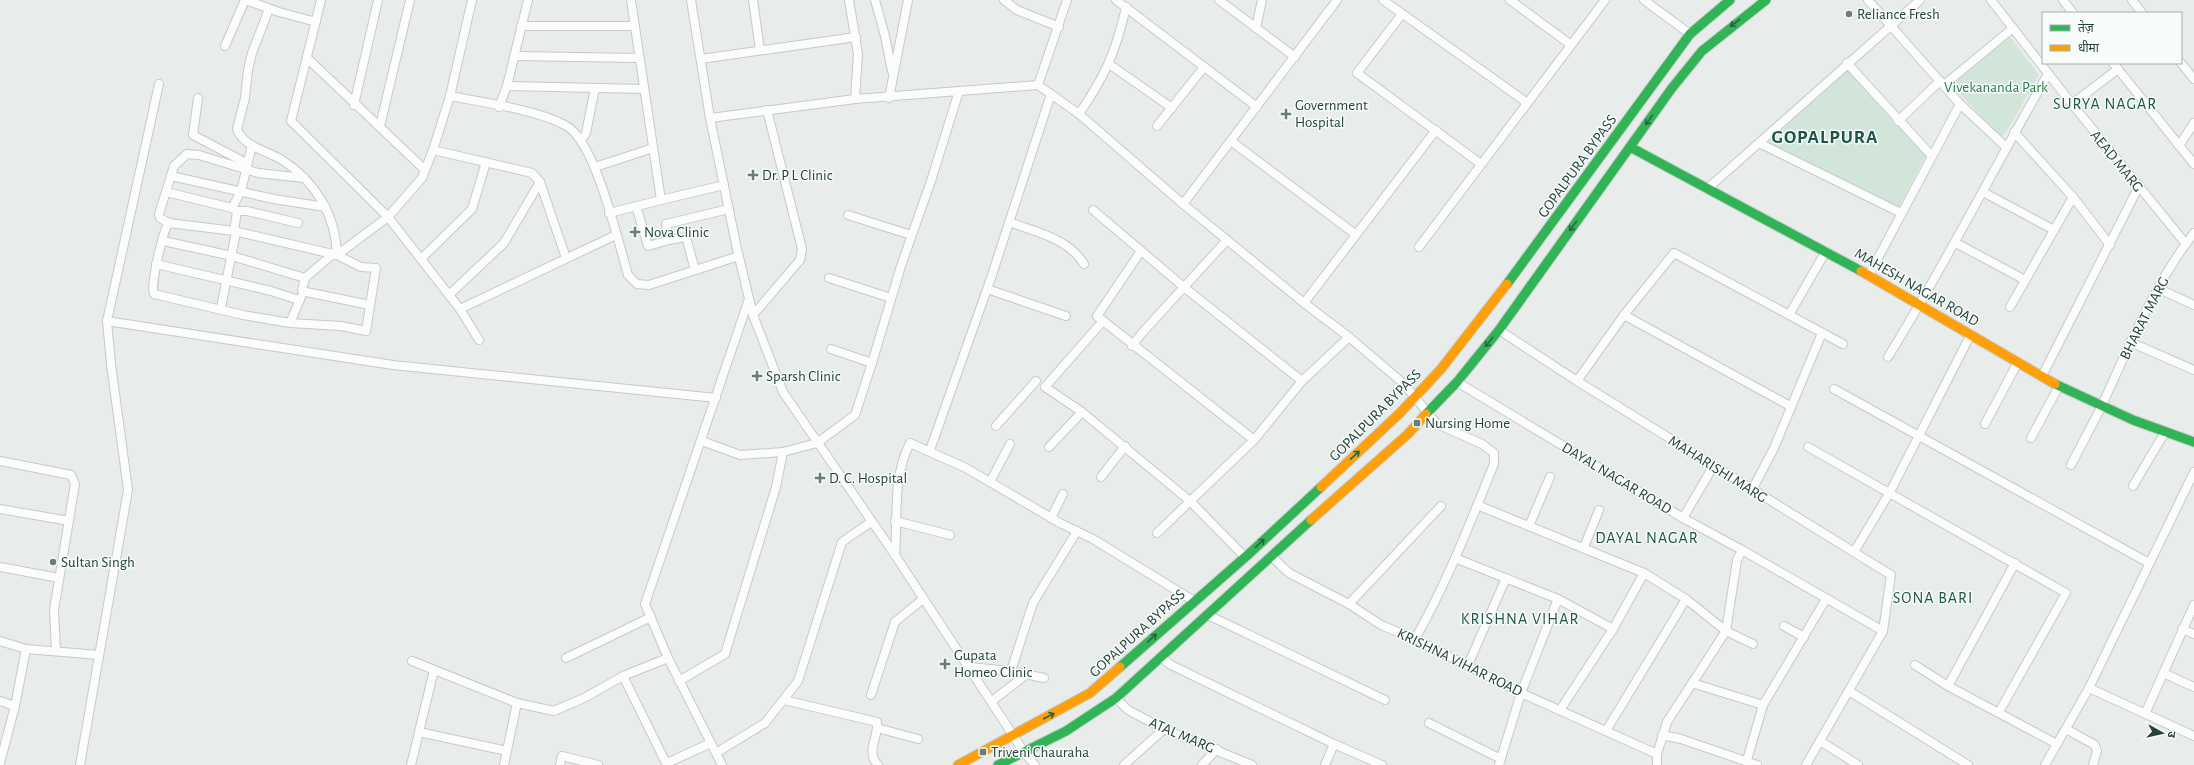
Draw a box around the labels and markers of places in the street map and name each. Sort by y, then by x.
place label: Reliance Fresh [1857,7,1940,22]
marker: Reliance Fresh [1844,9,1854,19]
place label: Government Hospital [1295,98,1368,130]
marker: Government Hospital [1280,108,1292,120]
place label: Dr. P L Clinic [762,168,833,183]
marker: Dr. P L Clinic [747,169,759,181]
place label: Nova Clinic [644,225,709,240]
marker: Nova Clinic [629,226,641,238]
place label: Sparsh Clinic [766,369,841,384]
marker: Sparsh Clinic [751,370,763,382]
place label: Nursing Home [1425,416,1510,431]
marker: Nursing Home [1412,418,1422,428]
place label: D. C. Hospital [829,471,907,486]
marker: D. C. Hospital [814,472,826,484]
place label: Sultan Singh [61,555,135,570]
marker: Sultan Singh [48,557,58,567]
place label: Gupata Homeo Clinic [954,648,1032,680]
marker: Gupata Homeo Clinic [939,658,951,670]
place label: Triveni Chauraha [991,745,1089,760]
marker: Triveni Chauraha [978,747,988,757]

